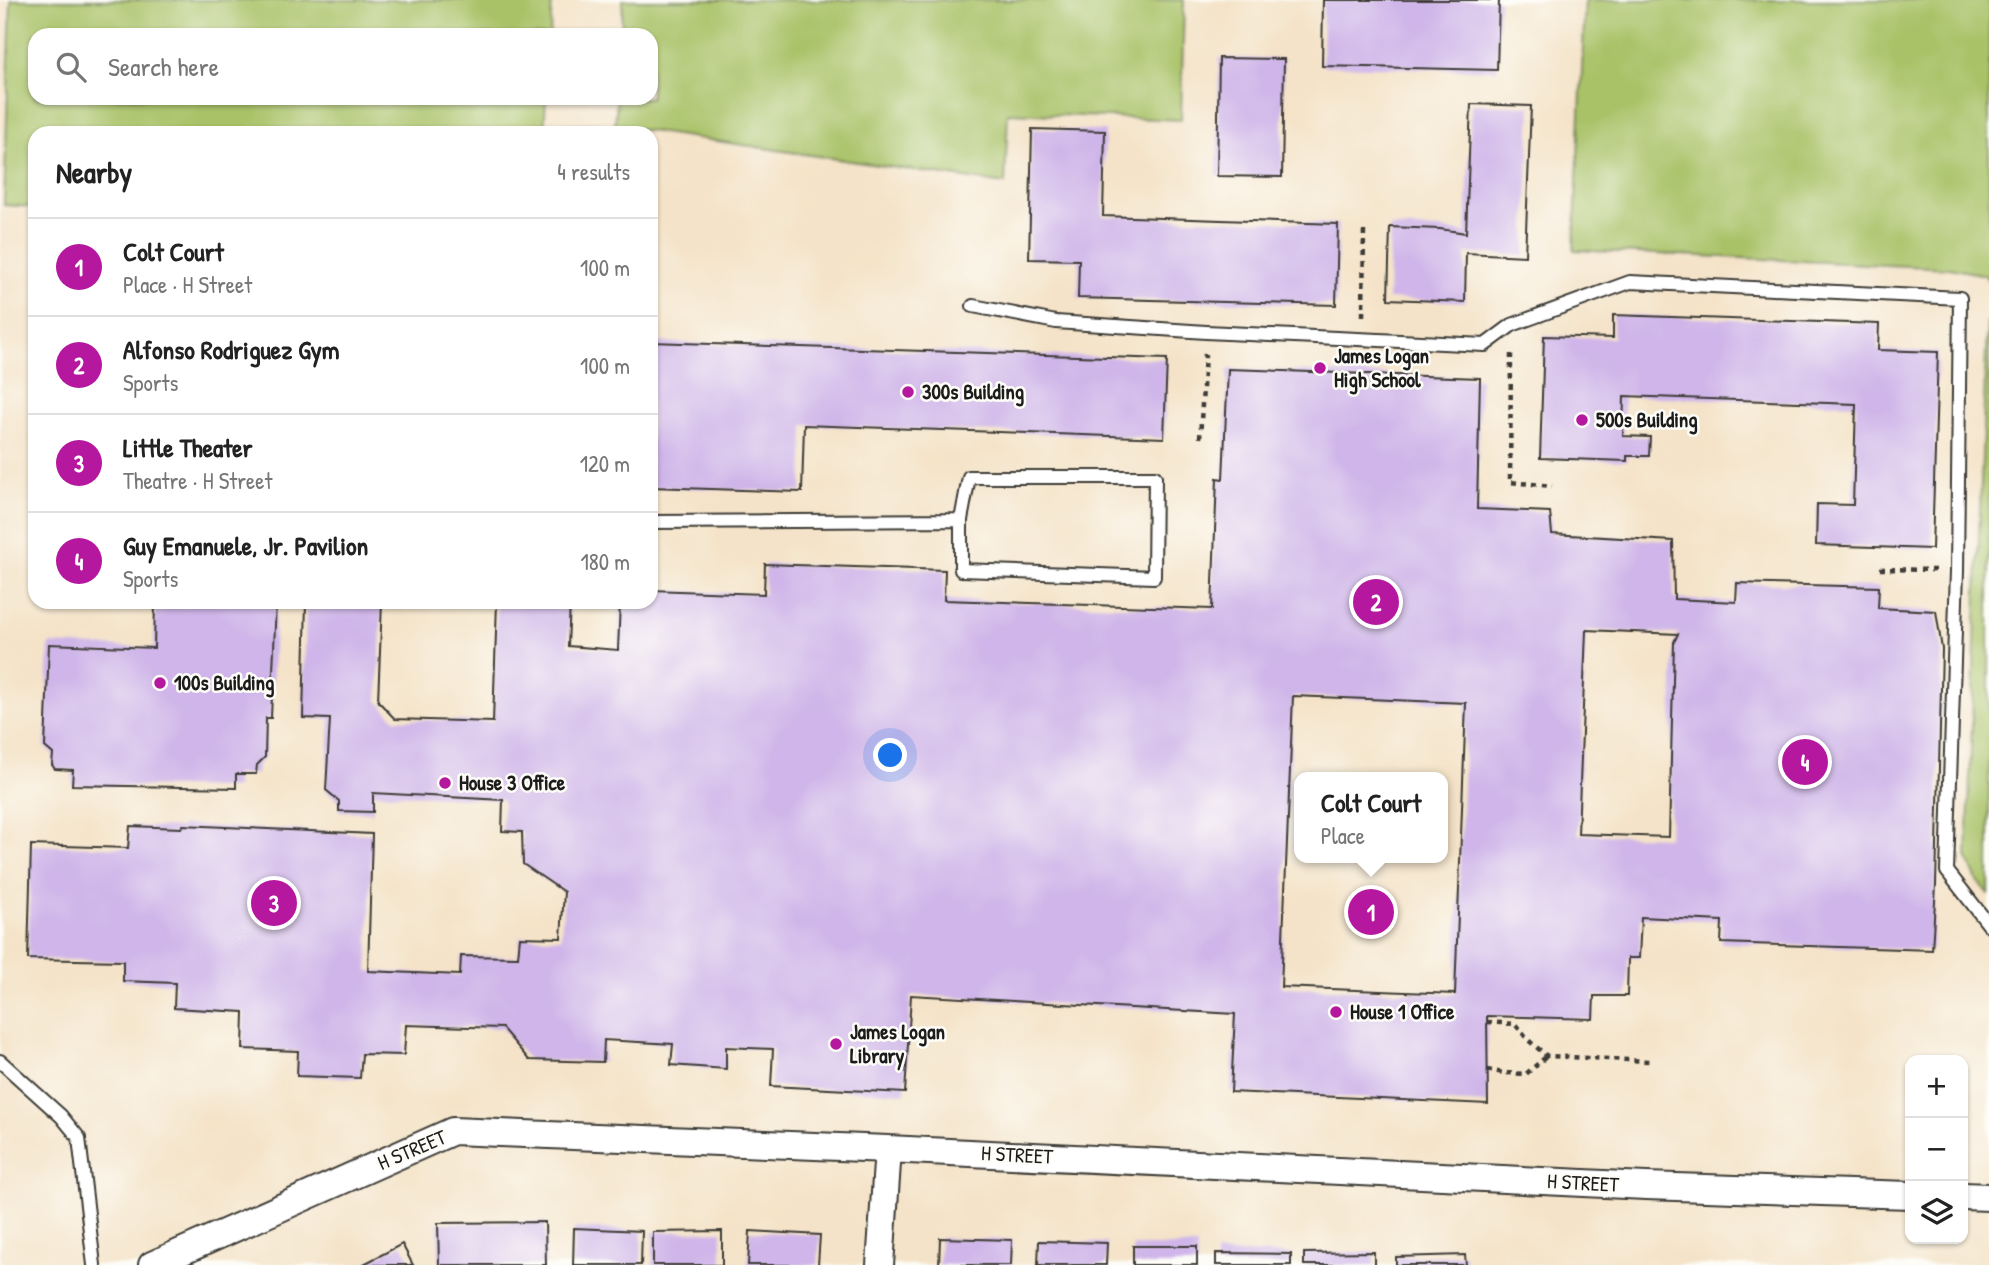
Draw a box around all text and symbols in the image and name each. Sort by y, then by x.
search box [28,28,658,105]
icon: search [52,48,90,86]
text: Search here [108,49,219,84]
text: Nearby [56,152,132,192]
text: 4 results [557,156,630,187]
text: Colt Court [123,234,224,269]
text: 1 [75,252,83,283]
text: 100 m [580,252,630,283]
text: Place · H Street [123,269,252,300]
text: Alfonso Rodriguez Gym [123,332,339,367]
place label: James Logan High School [1334,341,1429,395]
text: 2 [74,350,84,381]
text: 100 m [580,350,630,381]
marker: James Logan High School [1312,360,1328,376]
text: Sports [123,367,178,398]
place label: 300s Building [922,377,1024,407]
marker: 300s Building [900,384,916,400]
place label: 500s Building [1596,405,1698,435]
marker: 500s Building [1574,412,1590,428]
text: Little Theater [123,430,253,465]
text: 3 [74,448,84,479]
text: 120 m [580,448,630,479]
text: Theatre · H Street [123,465,272,496]
text: Guy Emanuele, Jr. Pavilion [123,528,368,563]
text: 4 [75,546,83,577]
text: 180 m [580,546,630,577]
text: Sports [123,563,178,594]
pin: 2 [1353,576,1399,628]
place label: 100s Building [174,668,274,698]
marker: 100s Building [152,675,168,691]
pin: 4 [1782,736,1828,788]
your location [873,738,907,772]
place label: House 3 Office [459,768,566,797]
popup [1294,772,1448,863]
marker: House 3 Office [437,775,453,791]
text: Colt Court [1321,785,1421,820]
text: Place [1321,820,1365,851]
pin: 3 [251,877,297,929]
pin: 1 [1348,886,1394,938]
place label: House 1 Office [1350,997,1455,1026]
marker: House 1 Office [1328,1004,1344,1020]
place label: James Logan Library [850,1017,945,1071]
marker: James Logan Library [828,1036,844,1052]
map controls [1905,1055,1968,1244]
button: + [1905,1055,1968,1118]
button: − [1905,1118,1968,1181]
street label: H STREET [373,1122,452,1177]
street label: H STREET [980,1138,1055,1171]
street label: H STREET [1546,1166,1621,1199]
button: layers [1905,1181,1968,1244]

